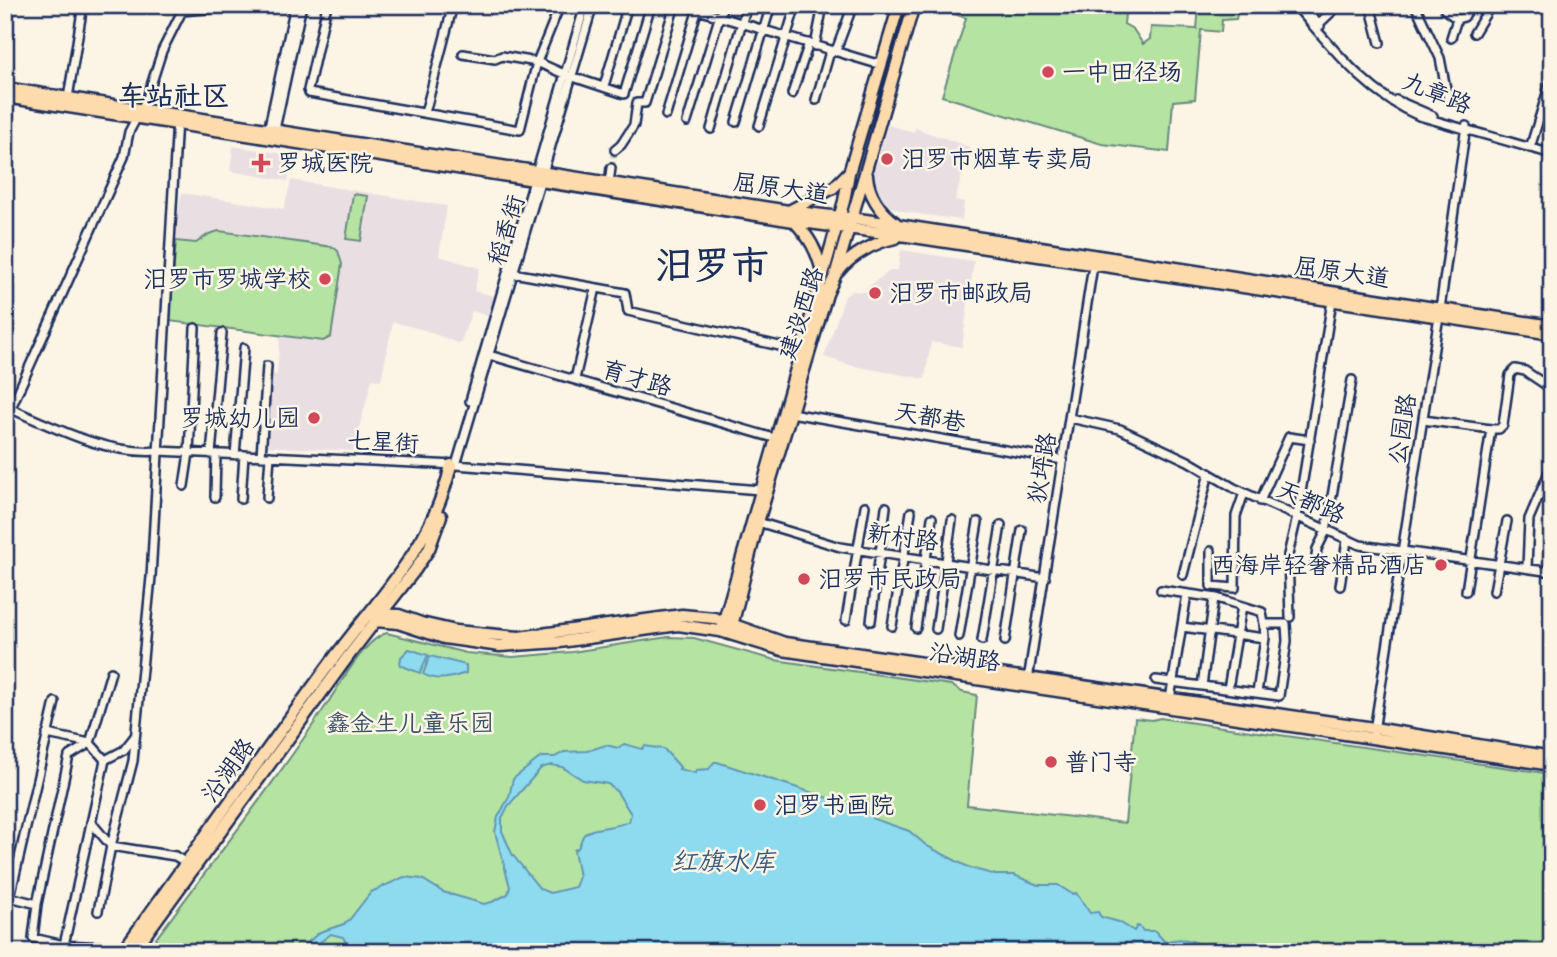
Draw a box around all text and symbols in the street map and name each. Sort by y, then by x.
place label: 一中田径场 [1062,55,1182,86]
marker: 一中田径场 [1040,64,1056,80]
street label: 九章路 [1398,64,1477,119]
district label: 车站社区 [118,76,230,112]
place label: 汨罗市烟草专卖局 [901,142,1093,173]
place label: 罗城医院 [277,146,373,177]
marker: 汨罗市烟草专卖局 [879,151,895,167]
marker: 罗城医院 [251,153,271,173]
street label: 屈原大道 [732,164,831,209]
street label: 稻香街 [479,191,530,269]
district label: 汨罗市 [655,238,769,288]
street label: 屈原大道 [1293,248,1392,293]
place label: 汨罗市罗城学校 [143,262,311,293]
street label: 建设西路 [770,262,829,363]
marker: 汨罗市罗城学校 [317,271,333,287]
place label: 汨罗市邮政局 [889,276,1033,307]
marker: 汨罗市邮政局 [867,285,883,301]
street label: 育才路 [599,352,676,401]
street label: 公园路 [1380,391,1421,467]
street label: 天都巷 [892,394,968,437]
place label: 罗城幼儿园 [180,401,300,432]
marker: 罗城幼儿园 [306,410,322,426]
street label: 七星街 [346,423,420,458]
street label: 狄坪路 [1020,430,1061,506]
street label: 天都路 [1272,472,1351,529]
street label: 新村路 [865,515,941,556]
place label: 西海岸轻奢精品酒店 [1211,548,1427,579]
marker: 西海岸轻奢精品酒店 [1433,557,1449,573]
place label: 汨罗市民政局 [818,562,962,593]
marker: 汨罗市民政局 [796,571,812,587]
street label: 沿湖路 [927,635,1003,676]
park label: 鑫金生儿童乐园 [326,706,494,737]
street label: 沿湖路 [193,731,260,807]
place label: 普门寺 [1065,745,1137,776]
marker: 普门寺 [1043,754,1059,770]
place label: 汨罗书画院 [774,788,894,819]
marker: 汨罗书画院 [752,797,768,813]
water label: 红旗水库 [671,843,777,877]

